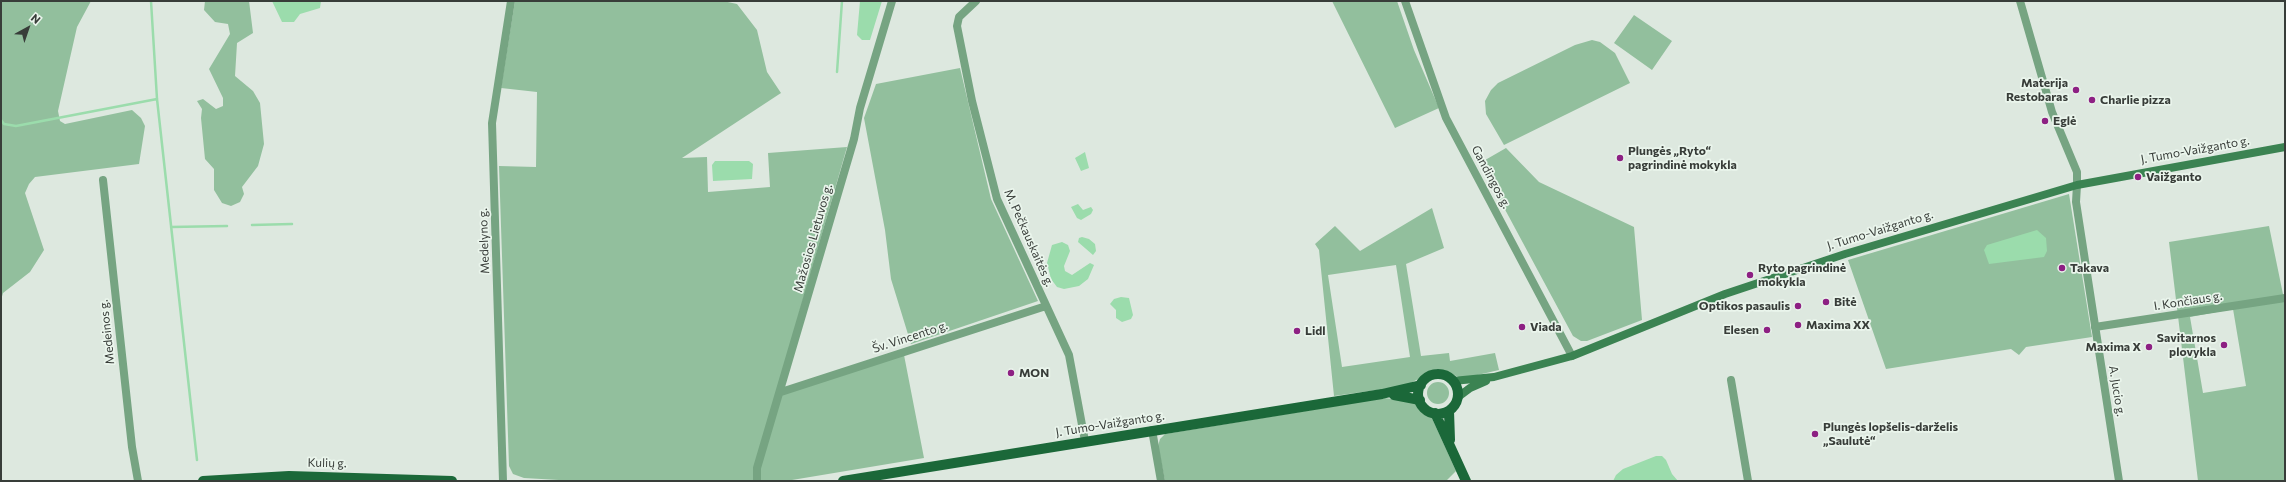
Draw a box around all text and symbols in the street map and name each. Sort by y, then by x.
north arrow [8,8,48,48]
text: N [29,11,43,26]
place label: Materija Restobaras [2006,76,2068,104]
marker: Materija Restobaras [2071,85,2081,95]
place label: Charlie pizza [2100,93,2171,107]
marker: Charlie pizza [2087,95,2097,105]
place label: Eglė [2053,114,2076,128]
marker: Eglė [2040,116,2050,126]
street label: J. Tumo-Vaižganto g. [2139,133,2251,167]
street label: Gandingos g. [1468,143,1514,211]
place label: Plungės „Ryto“ pagrindinė mokykla [1628,144,1737,172]
marker: Plungės „Ryto“ pagrindinė mokykla [1615,153,1625,163]
place label: Vaižganto [2146,170,2202,184]
marker: Vaižganto [2133,172,2143,182]
street label: Mažosios Lietuvos g. [791,182,835,294]
street label: M. Pečkauskaitės g. [1001,187,1057,289]
street label: J. Tumo-Vaižganto g. [1825,207,1935,253]
street label: Medelyno g. [476,208,492,274]
place label: Ryto pagrindinė mokykla [1758,261,1846,289]
place label: Takava [2070,261,2109,275]
marker: Takava [2057,263,2067,273]
marker: Ryto pagrindinė mokykla [1745,270,1755,280]
street label: I. Končiaus g. [2153,288,2223,314]
place label: Bitė [1834,295,1857,309]
marker: Bitė [1821,297,1831,307]
street label: Medeinos g. [96,299,118,365]
place label: Optikos pasaulis [1699,299,1790,313]
marker: Optikos pasaulis [1793,301,1803,311]
street label: Šv. Vincento g. [870,318,950,356]
place label: Maxima XX [1806,318,1870,332]
place label: Viada [1530,320,1562,334]
marker: Maxima XX [1793,320,1803,330]
marker: Viada [1517,322,1527,332]
place label: Elesen [1723,323,1759,337]
place label: Lidl [1305,324,1326,338]
marker: Elesen [1762,325,1772,335]
marker: Lidl [1292,326,1302,336]
place label: Savitarnos plovykla [2157,331,2216,359]
place label: Maxima X [2085,340,2141,354]
marker: Savitarnos plovykla [2219,340,2229,350]
marker: Maxima X [2144,342,2154,352]
street label: A. Jucio g. [2106,364,2128,418]
place label: MON [1019,366,1049,380]
marker: MON [1006,368,1016,378]
street label: J. Tumo-Vaižganto g. [1054,408,1166,440]
place label: Plungės lopšelis-darželis „Saulutė“ [1823,420,1958,448]
marker: Plungės lopšelis-darželis „Saulutė“ [1810,429,1820,439]
street label: Kulių g. [307,455,347,471]

